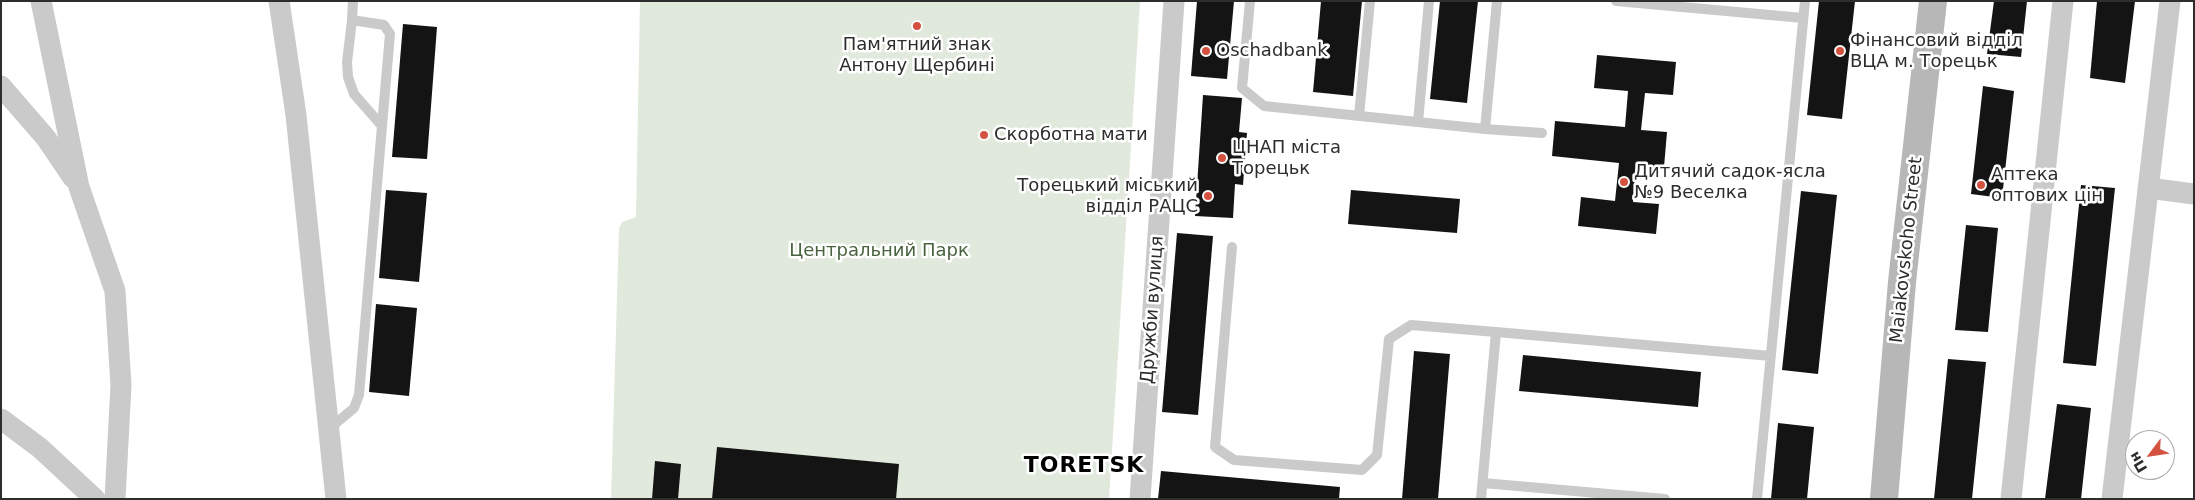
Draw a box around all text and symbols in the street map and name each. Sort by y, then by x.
marker: Пам'ятний знак Антону Щербині [911,20,923,32]
place label: Фінансовий відділ ВЦА м. Торецьк [1850,30,2023,72]
place label: Пам'ятний знак Антону Щербині [839,34,995,76]
place label: Oschadbank [1216,40,1328,62]
marker: Oschadbank [1200,45,1212,57]
marker: Фінансовий відділ ВЦА м. Торецьк [1834,45,1846,57]
place label: Скорботна мати [994,124,1148,146]
marker: Скорботна мати [978,129,990,141]
place label: ЦНАП міста Торецьк [1232,137,1341,180]
marker: ЦНАП міста Торецьк [1216,152,1228,164]
street label: Maiakovskoho Street [1886,156,1928,344]
place label: Дитячий садок-ясла №9 Веселка [1634,161,1826,203]
place label: Аптека оптових цін [1991,164,2103,206]
place label: Торецький міський відділ РАЦС [1017,175,1198,218]
marker: Дитячий садок-ясла №9 Веселка [1618,176,1630,188]
marker: Аптека оптових цін [1975,179,1987,191]
marker: Торецький міський відділ РАЦС [1202,190,1214,202]
street label: Дружби вулиця [1137,235,1169,385]
park label: Центральний Парк [789,240,969,262]
north arrow [2125,430,2175,480]
text: Пн [2126,449,2150,476]
district label: TORETSK [1023,453,1145,479]

